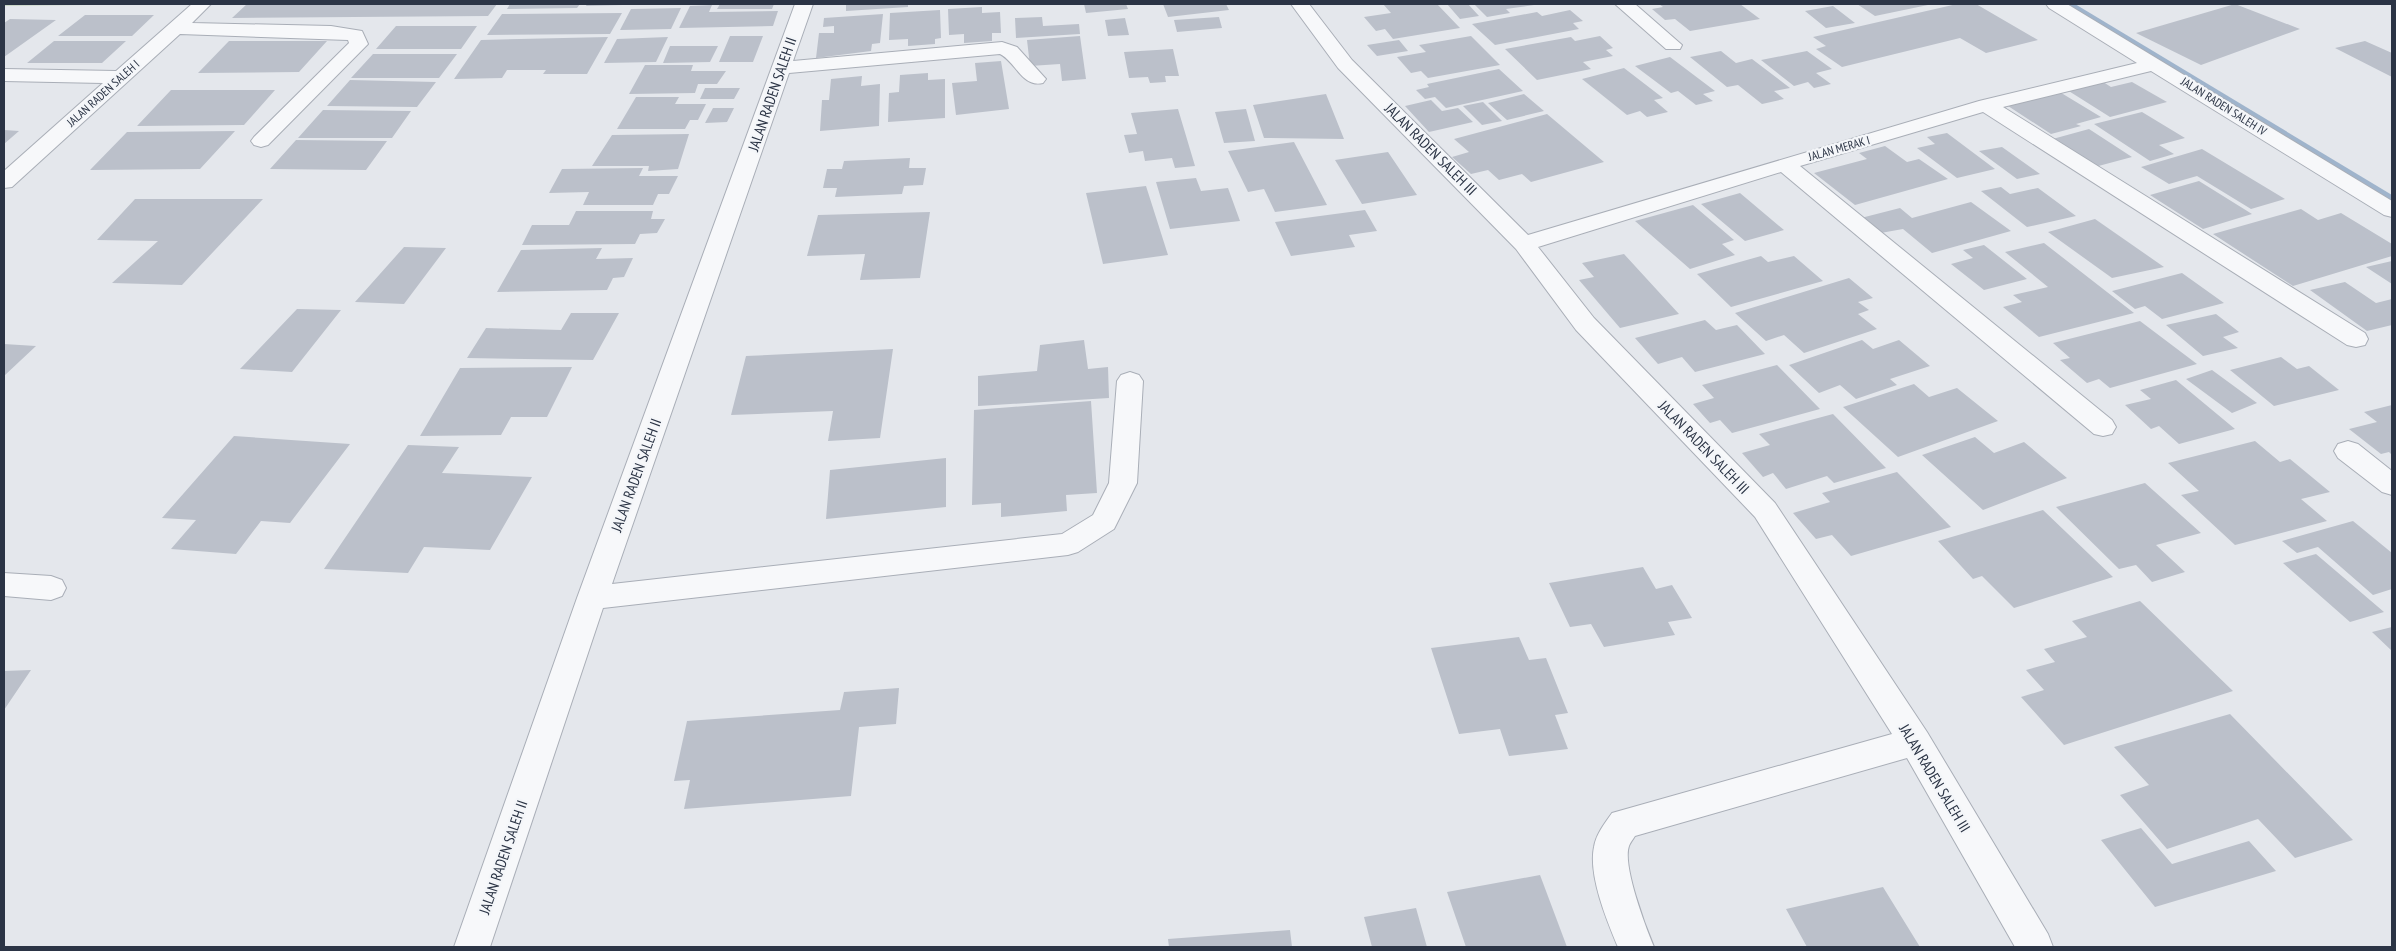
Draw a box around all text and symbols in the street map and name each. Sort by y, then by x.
street label: JALAN RADEN SALEH II [743,35,800,154]
street label: JALAN RADEN SALEH I [63,56,142,130]
street label: JALAN RADEN SALEH IV [2178,73,2270,139]
street label: JALAN RADEN SALEH III [1380,98,1481,199]
street label: JALAN MERAK I [1806,132,1871,164]
street label: JALAN RADEN SALEH III [1654,396,1753,498]
street label: JALAN RADEN SALEH II [606,416,665,535]
street label: JALAN RADEN SALEH III [1895,720,1975,836]
street label: JALAN RADEN SALEH II [474,798,531,917]

